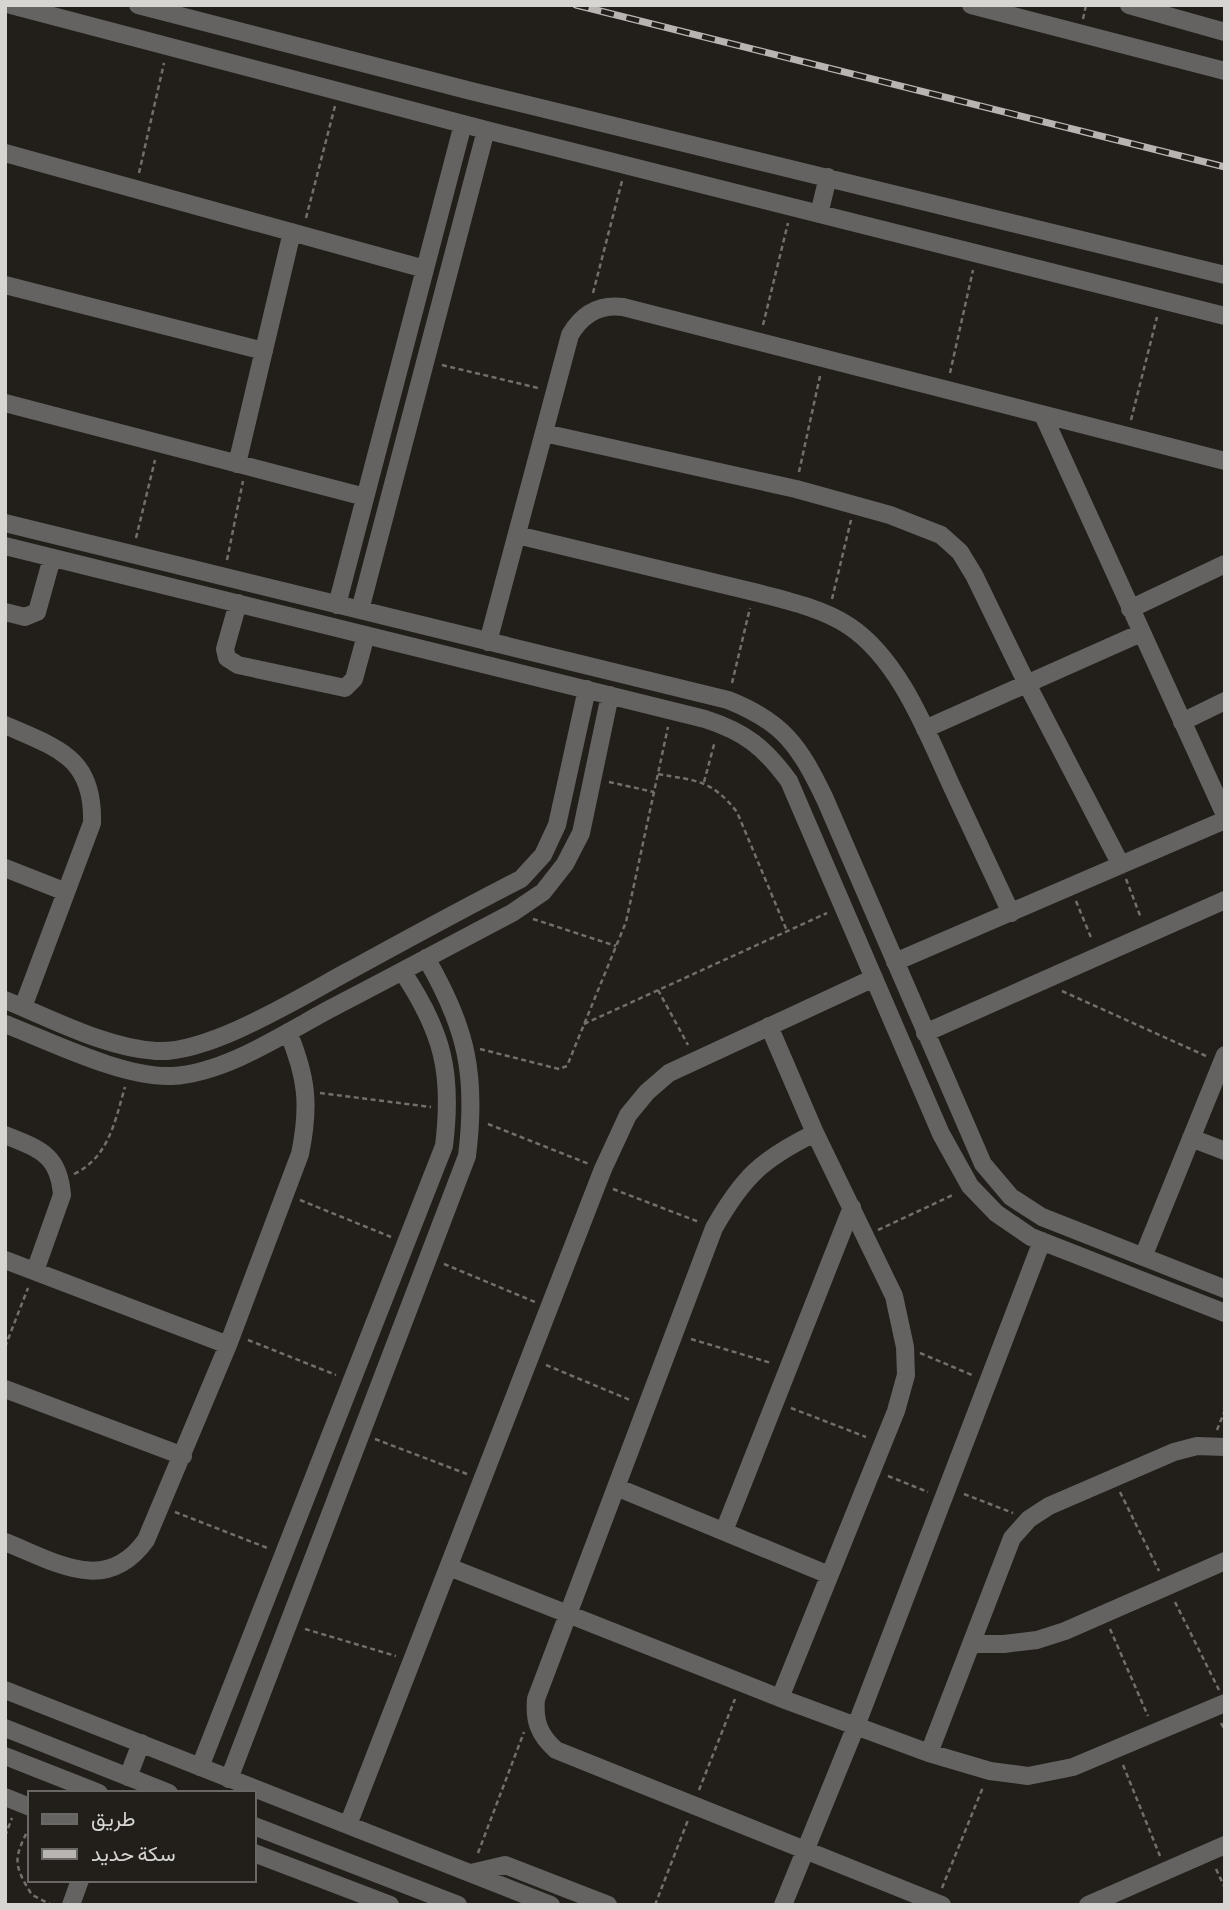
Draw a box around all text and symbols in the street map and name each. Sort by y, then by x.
legend [28,1791,256,1882]
text: طريق [91,1809,136,1832]
text: سكة حديد [91,1844,176,1866]

